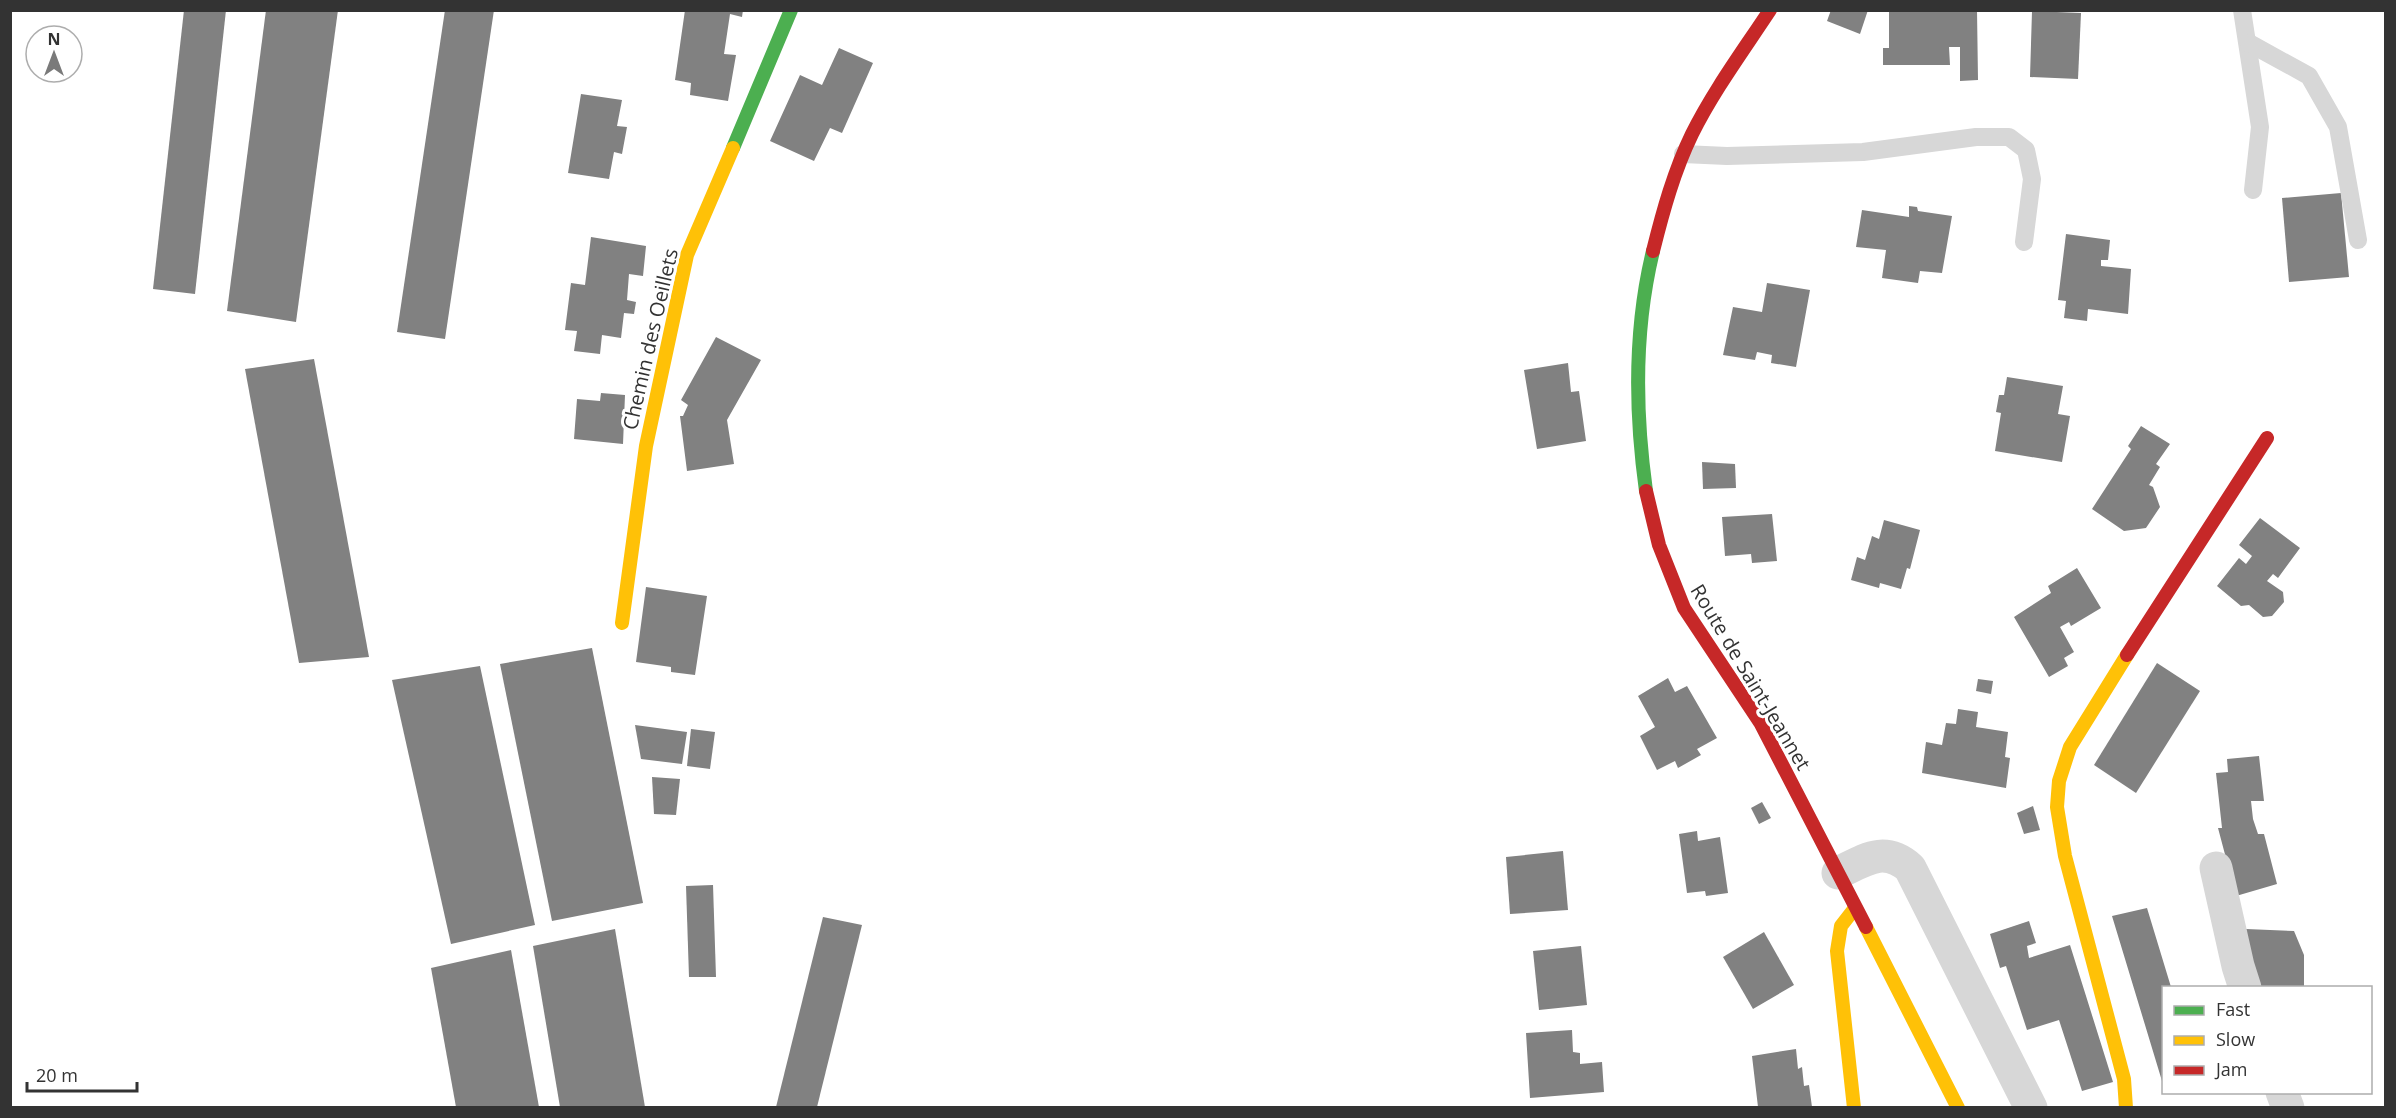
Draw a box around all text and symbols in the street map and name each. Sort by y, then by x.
north arrow [24,24,84,84]
text: N [47,28,61,50]
street label: Chemin des Oeillets [616,246,684,432]
street label: Route de Saint-Jeannet [1685,579,1817,775]
legend [2162,986,2372,1094]
text: Fast [2216,997,2250,1021]
text: Slow [2216,1027,2255,1051]
scale bar [27,1055,136,1093]
text: Jam [2214,1057,2248,1081]
text: 20 m [36,1063,78,1087]

